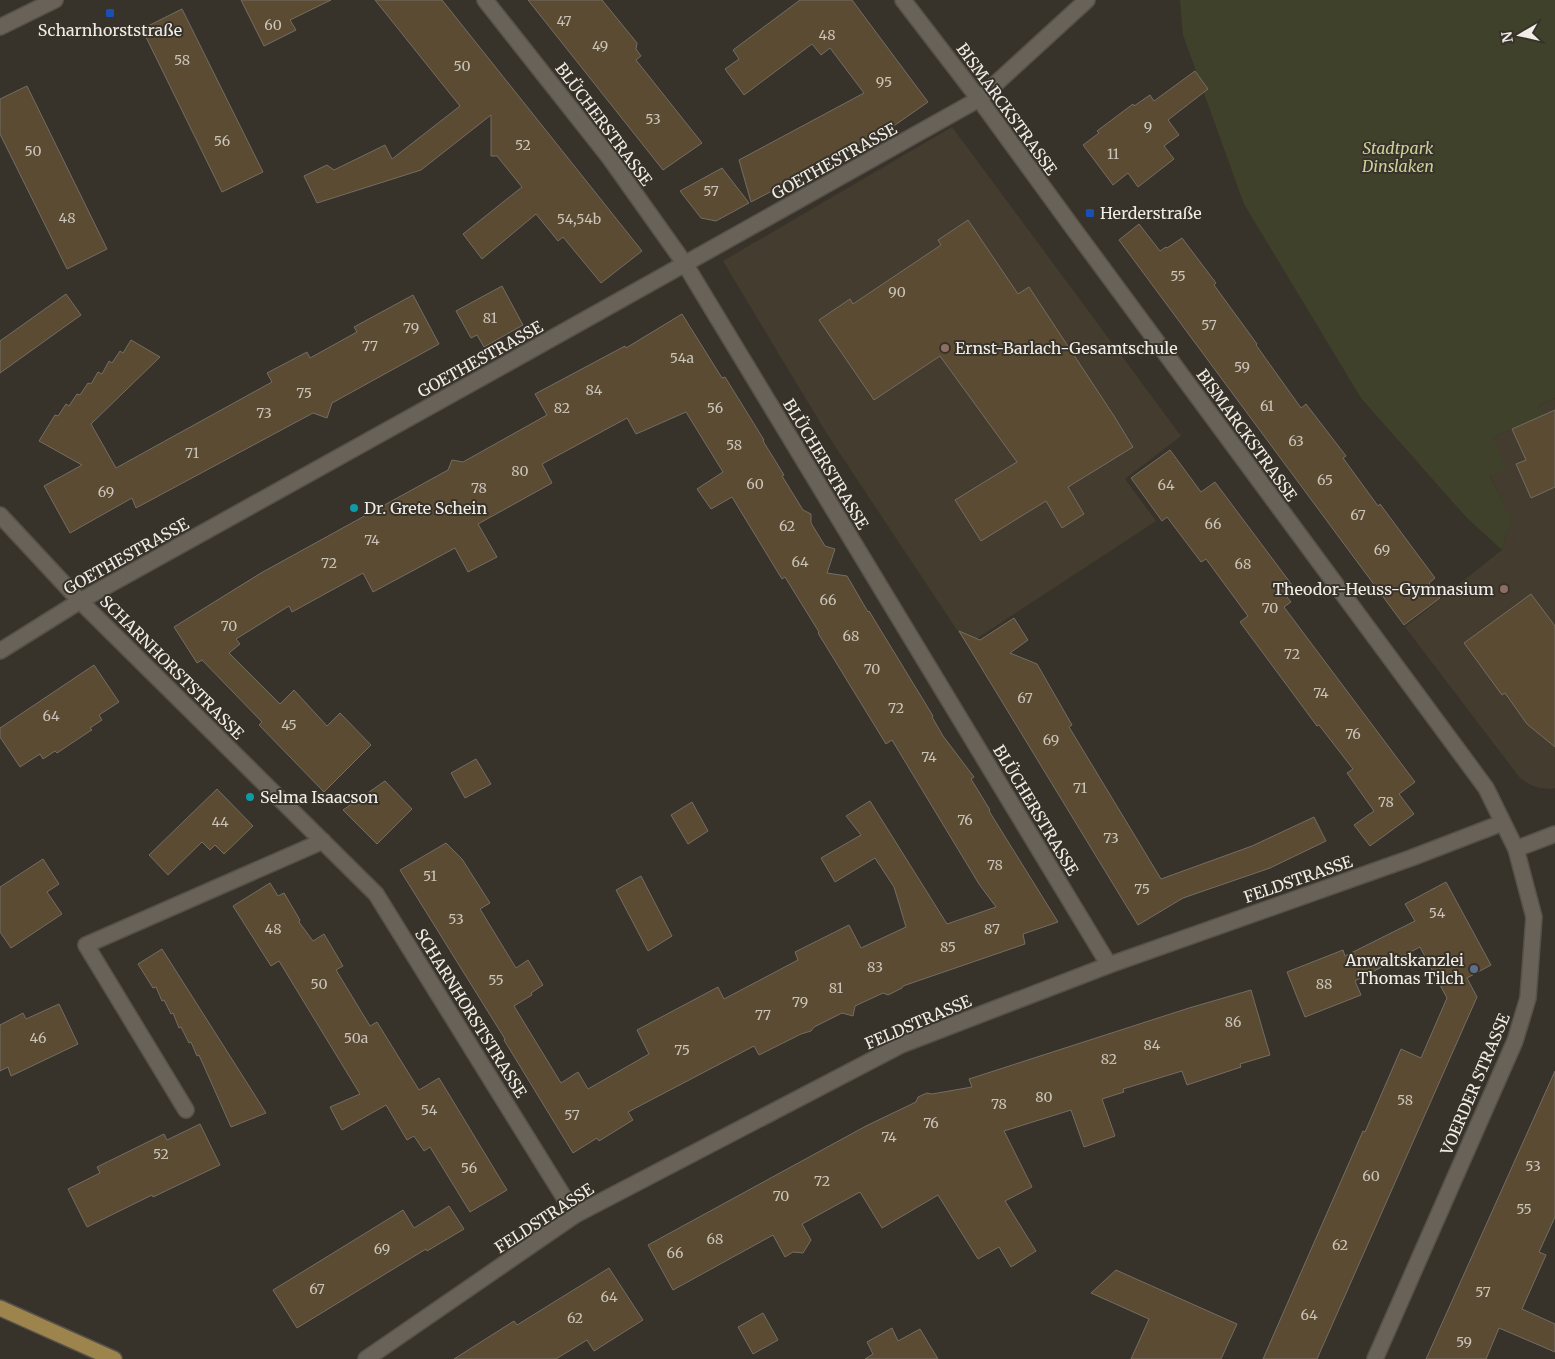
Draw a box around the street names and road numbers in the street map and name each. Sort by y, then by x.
street label: BISMARCKSTRASSE [952,39,1062,179]
street label: BLÜCHERSTRASSE [551,59,657,190]
street label: GOETHESTRASSE [768,118,901,204]
street label: GOETHESTRASSE [414,316,547,402]
street label: BISMARCKSTRASSE [1192,365,1302,505]
street label: BLÜCHERSTRASSE [779,395,873,534]
street label: GOETHESTRASSE [60,513,193,599]
street label: SCHARNHORSTSTRASSE [96,591,249,744]
street label: BLÜCHERSTRASSE [989,741,1083,880]
street label: FELDSTRASSE [1241,851,1356,907]
street label: SCHARNHORSTSTRASSE [411,925,532,1102]
street label: FELDSTRASSE [862,990,975,1053]
street label: VOERDER STRASSE [1436,1009,1514,1159]
street label: FELDSTRASSE [491,1178,598,1257]

